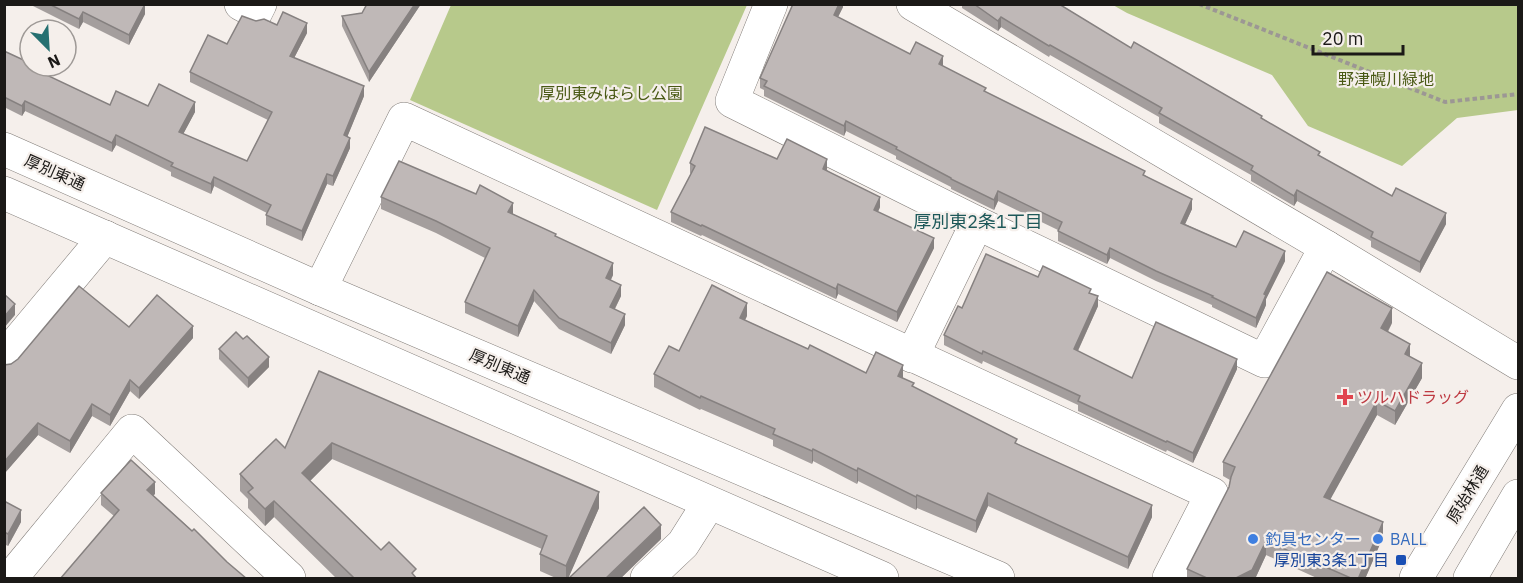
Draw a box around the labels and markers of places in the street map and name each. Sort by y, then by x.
place label: ツルハドラッグ [1357,387,1469,407]
marker: ツルハドラッグ [1338,390,1352,404]
place label: 釣具センター [1265,529,1361,549]
place label: BALL [1390,529,1427,549]
marker: 釣具センター [1246,532,1260,546]
marker: BALL [1371,532,1385,546]
place label: 厚別東3条1丁目 [1274,550,1389,570]
marker: 厚別東3条1丁目 [1394,553,1408,567]

